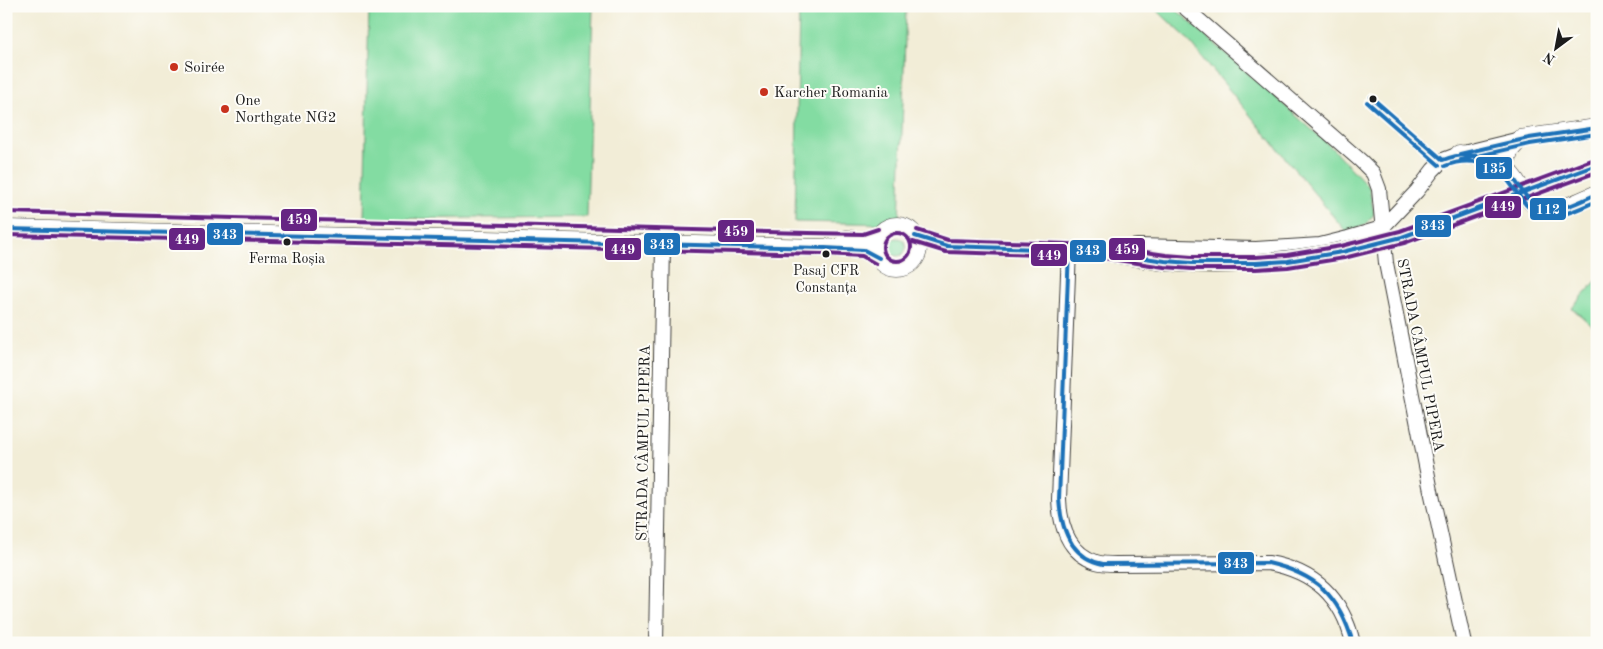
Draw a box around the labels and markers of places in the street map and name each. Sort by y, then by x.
marker: Soirée [168,61,180,73]
place label: Soirée [184,61,225,76]
marker: Karcher Romania [758,86,770,98]
place label: Karcher Romania [774,86,889,101]
place label: One Northgate NG2 [235,94,336,126]
unlabelled marker [1368,94,1378,104]
marker: One Northgate NG2 [219,103,231,115]
marker: Ferma Roșia [282,237,292,247]
marker: Pasaj CFR Constanța [821,249,831,259]
place label: Ferma Roșia [249,252,325,266]
place label: Pasaj CFR Constanța [793,264,859,295]

